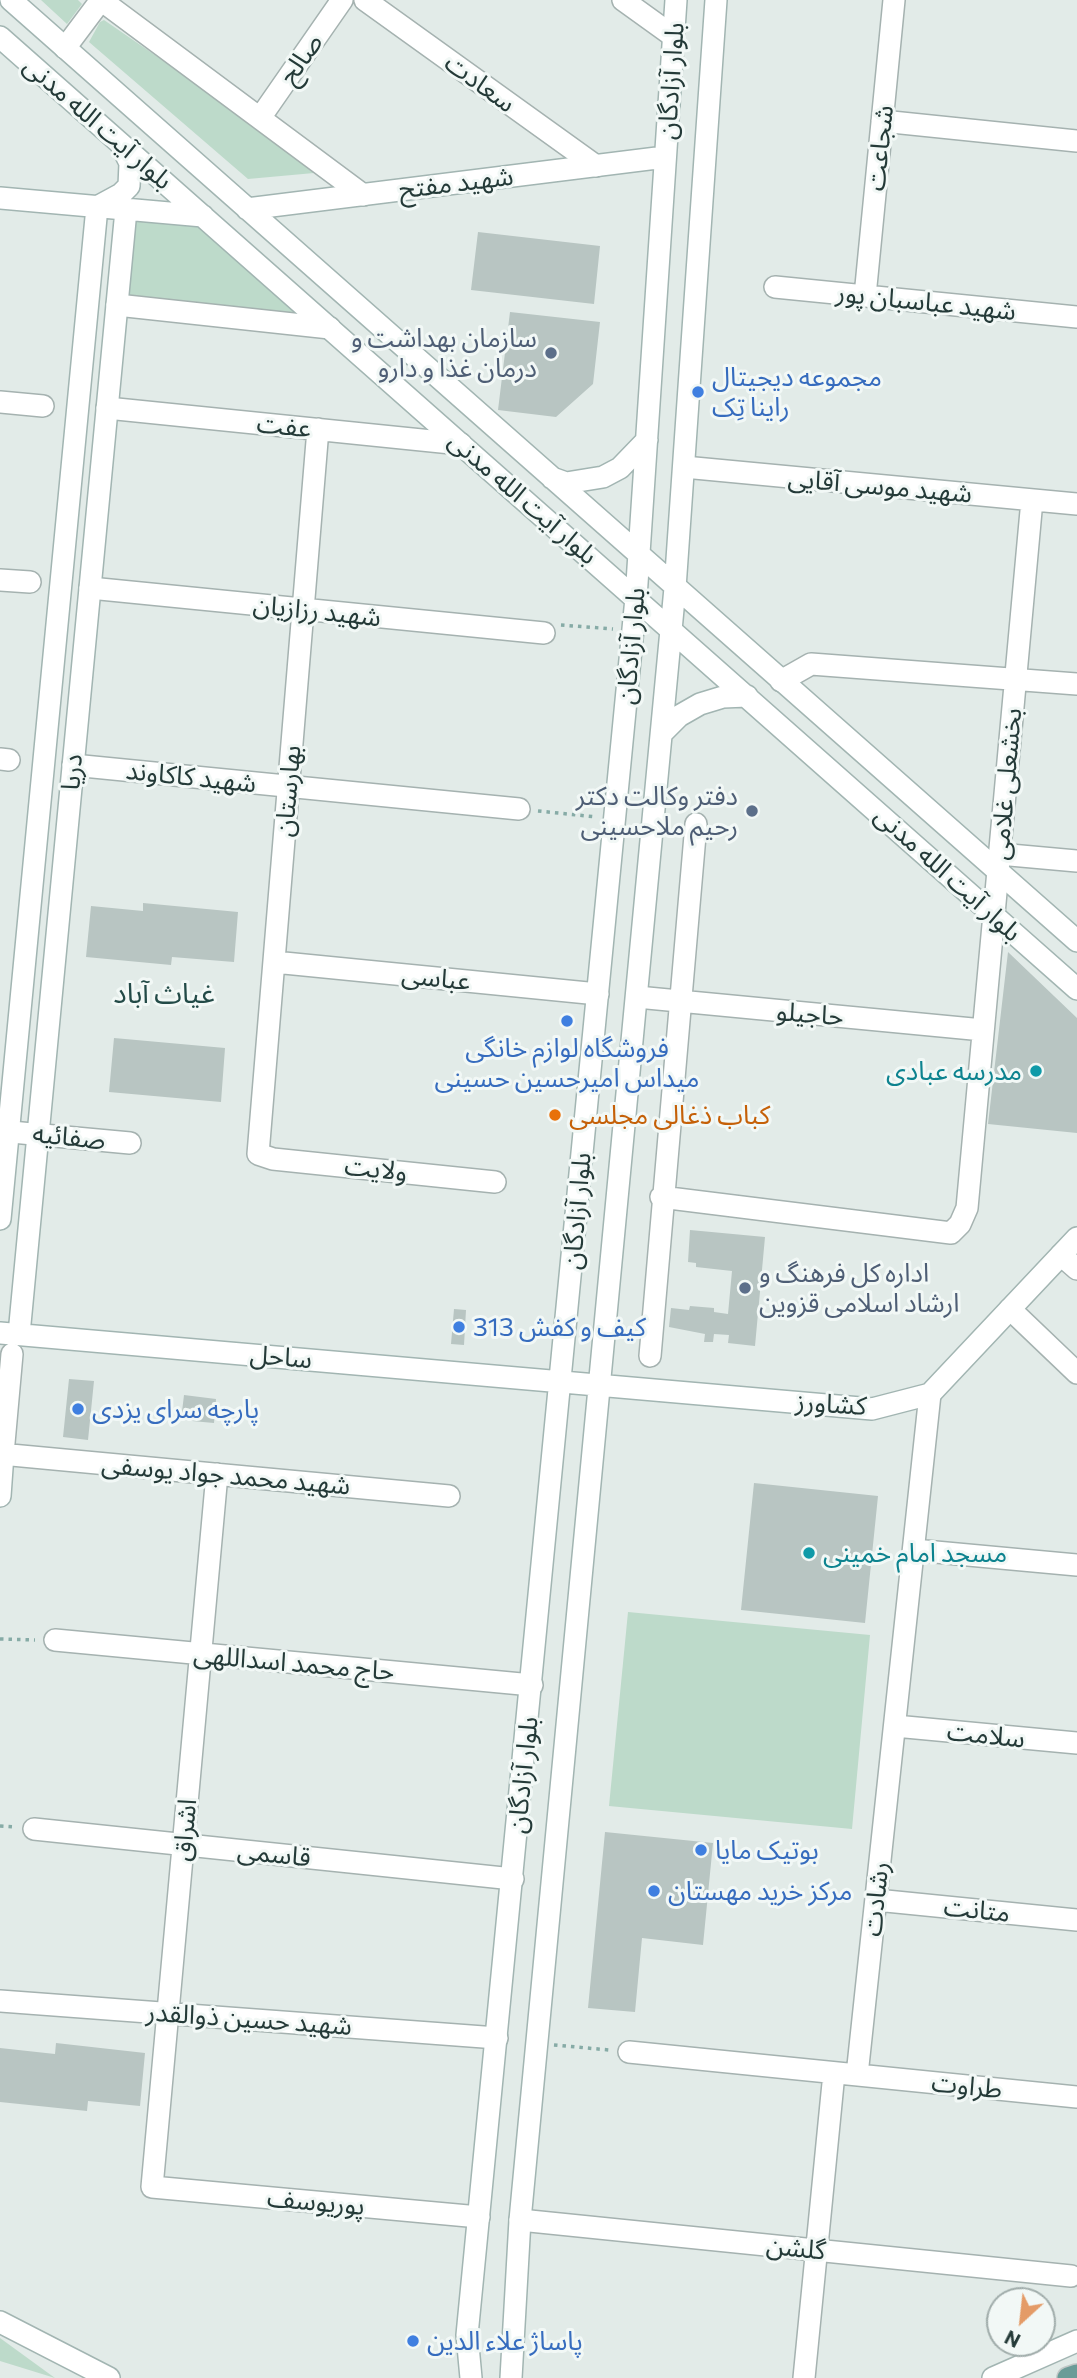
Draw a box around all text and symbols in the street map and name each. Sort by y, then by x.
street label: بلوار آزادگان [651,21,691,141]
street label: صالح [273,28,329,90]
street label: سعادت [439,47,521,119]
street label: بلوار آیت الله مدنی [17,50,179,196]
street label: شجاعت [860,104,900,192]
street label: شهید مفتح [397,160,515,206]
street label: شهید عباسبان پور [834,277,1018,327]
place label: سازمان بهداشت و درمان غذا و دارو [351,322,537,384]
marker: سازمان بهداشت و درمان غذا و دارو [543,345,559,361]
place label: مجموعه دیجیتال راینا تِک [712,361,882,422]
marker: مجموعه دیجیتال راینا تِک [690,384,706,400]
street label: عفت [255,408,313,444]
street label: بلوار آیت الله مدنی [442,425,604,571]
street label: شهید موسی آقایی [787,462,973,510]
street label: بلوار آزادگان [610,586,652,706]
street label: شهید رزازیان [251,589,383,633]
street label: بخشعلی غلامی [984,707,1028,861]
street label: بهارستان [268,744,308,838]
street label: دریا [55,752,89,792]
street label: شهید کاکاوند [124,755,258,799]
place label: دفتر وکالت دکتر رحیم ملاحسینی [576,780,738,842]
street label: بلوار آیت الله مدنی [868,800,1028,948]
marker: دفتر وکالت دکتر رحیم ملاحسینی [744,803,760,819]
street label: عباسی [400,959,472,997]
district label: غیاث آباد [113,977,215,1011]
street label: حاجیلو [775,995,845,1033]
marker: فروشگاه لوازم خانگی میداس امیرحسین حسینی [559,1013,575,1029]
place label: فروشگاه لوازم خانگی میداس امیرحسین حسینی [435,1032,699,1094]
place label: مدرسه عبادی [886,1055,1022,1087]
marker: مدرسه عبادی [1028,1063,1044,1079]
place label: کباب ذغالی مجلسی [569,1099,770,1131]
marker: کباب ذغالی مجلسی [547,1107,563,1123]
street label: صفائیه [31,1118,107,1156]
street label: ولایت [343,1150,409,1188]
street label: بلوار آزادگان [556,1151,598,1271]
place label: اداره کل فرهنگ و ارشاد اسلامی قزوین [759,1257,959,1318]
marker: اداره کل فرهنگ و ارشاد اسلامی قزوین [737,1280,753,1296]
place label: کیف و کفش 313 [473,1311,646,1343]
marker: کیف و کفش 313 [451,1319,467,1335]
street label: ساحل [249,1339,313,1375]
street label: کشاورز [794,1386,868,1422]
place label: پارچه سرای یزدی [92,1393,259,1425]
marker: پارچه سرای یزدی [70,1401,86,1417]
street label: شهید محمد جواد یوسفی [100,1449,352,1501]
place label: مسجد امام خمینی [823,1537,1007,1569]
marker: مسجد امام خمینی [801,1545,817,1561]
street label: حاج محمد اسداللهی [192,1639,396,1687]
street label: بلوار آزادگان [501,1715,545,1835]
street label: سلامت [946,1715,1026,1755]
street label: اشراق [167,1797,203,1863]
place label: بوتیک مایا [715,1834,819,1866]
street label: قاسمی [236,1835,312,1873]
marker: بوتیک مایا [693,1842,709,1858]
street label: رشادت [857,1860,895,1938]
place label: مرکز خرید مهستان [668,1875,852,1907]
marker: مرکز خرید مهستان [646,1883,662,1899]
street label: متانت [942,1891,1012,1929]
street label: شهید حسین ذوالقدر [145,1996,353,2042]
street label: طراوت [930,2067,1004,2105]
street label: پوریوسف [266,2182,366,2222]
street label: گلشن [765,2229,827,2267]
north arrow [986,2287,1056,2357]
place label: پاساژ علاء الدین [427,2325,583,2357]
text: N [1001,2326,1024,2353]
marker: پاساژ علاء الدین [405,2333,421,2349]

